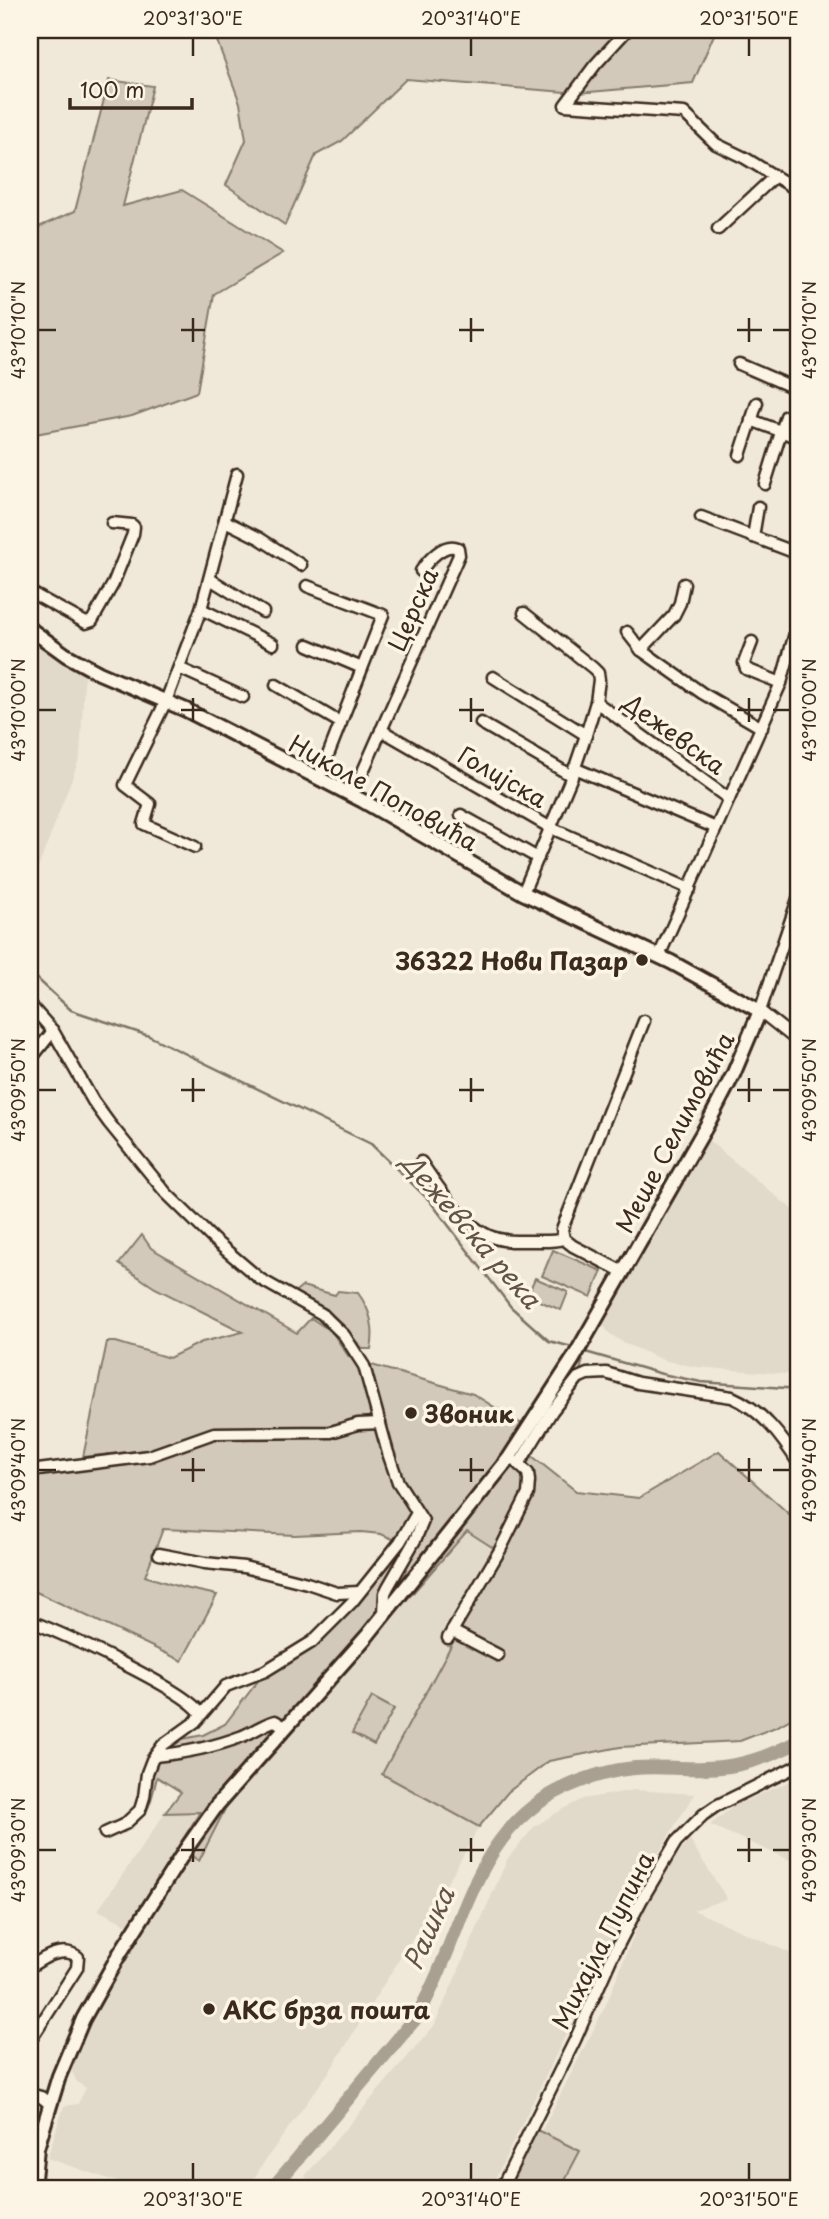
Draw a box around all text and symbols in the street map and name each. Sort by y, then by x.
text: 20°31'30"E [143,4,243,31]
text: 20°31'40"E [421,4,521,31]
text: 20°31'50"E [699,4,799,31]
scale bar [70,66,192,110]
text: 100 m [80,73,144,105]
text: 43°10'10"N [4,281,31,379]
text: 43°10'10"N [795,281,822,379]
street label: Церска [378,561,446,656]
text: 43°10'00"N [4,658,31,762]
text: 43°10'00"N [795,658,822,762]
street label: Дежевска [616,683,734,783]
street label: Николе Поповића [283,725,485,859]
street label: Голијска [452,736,554,816]
place label: 36322 Нови Пазар [395,942,628,978]
marker: 36322 Нови Пазар [634,952,650,968]
street label: Меше Селимовића [606,1025,742,1239]
text: 43°09'50"N [4,1038,31,1142]
text: 43°09'50"N [795,1038,822,1142]
water label: Дежевска река [392,1142,551,1317]
place label: Звоник [424,1395,515,1431]
marker: Звоник [403,1405,419,1421]
text: 43°09'40"N [4,1418,31,1522]
text: 43°09'40"N [795,1418,822,1522]
text: 43°09'30"N [4,1798,31,1902]
text: 43°09'30"N [795,1798,822,1902]
street label: Михајла Пупина [542,1845,662,2035]
water label: Рашка [393,1880,464,1975]
place label: АКС брза пошта [222,1991,431,2027]
marker: АКС брза пошта [201,2001,217,2017]
text: 20°31'30"E [143,2185,243,2212]
text: 20°31'40"E [421,2185,521,2212]
text: 20°31'50"E [699,2185,799,2212]

